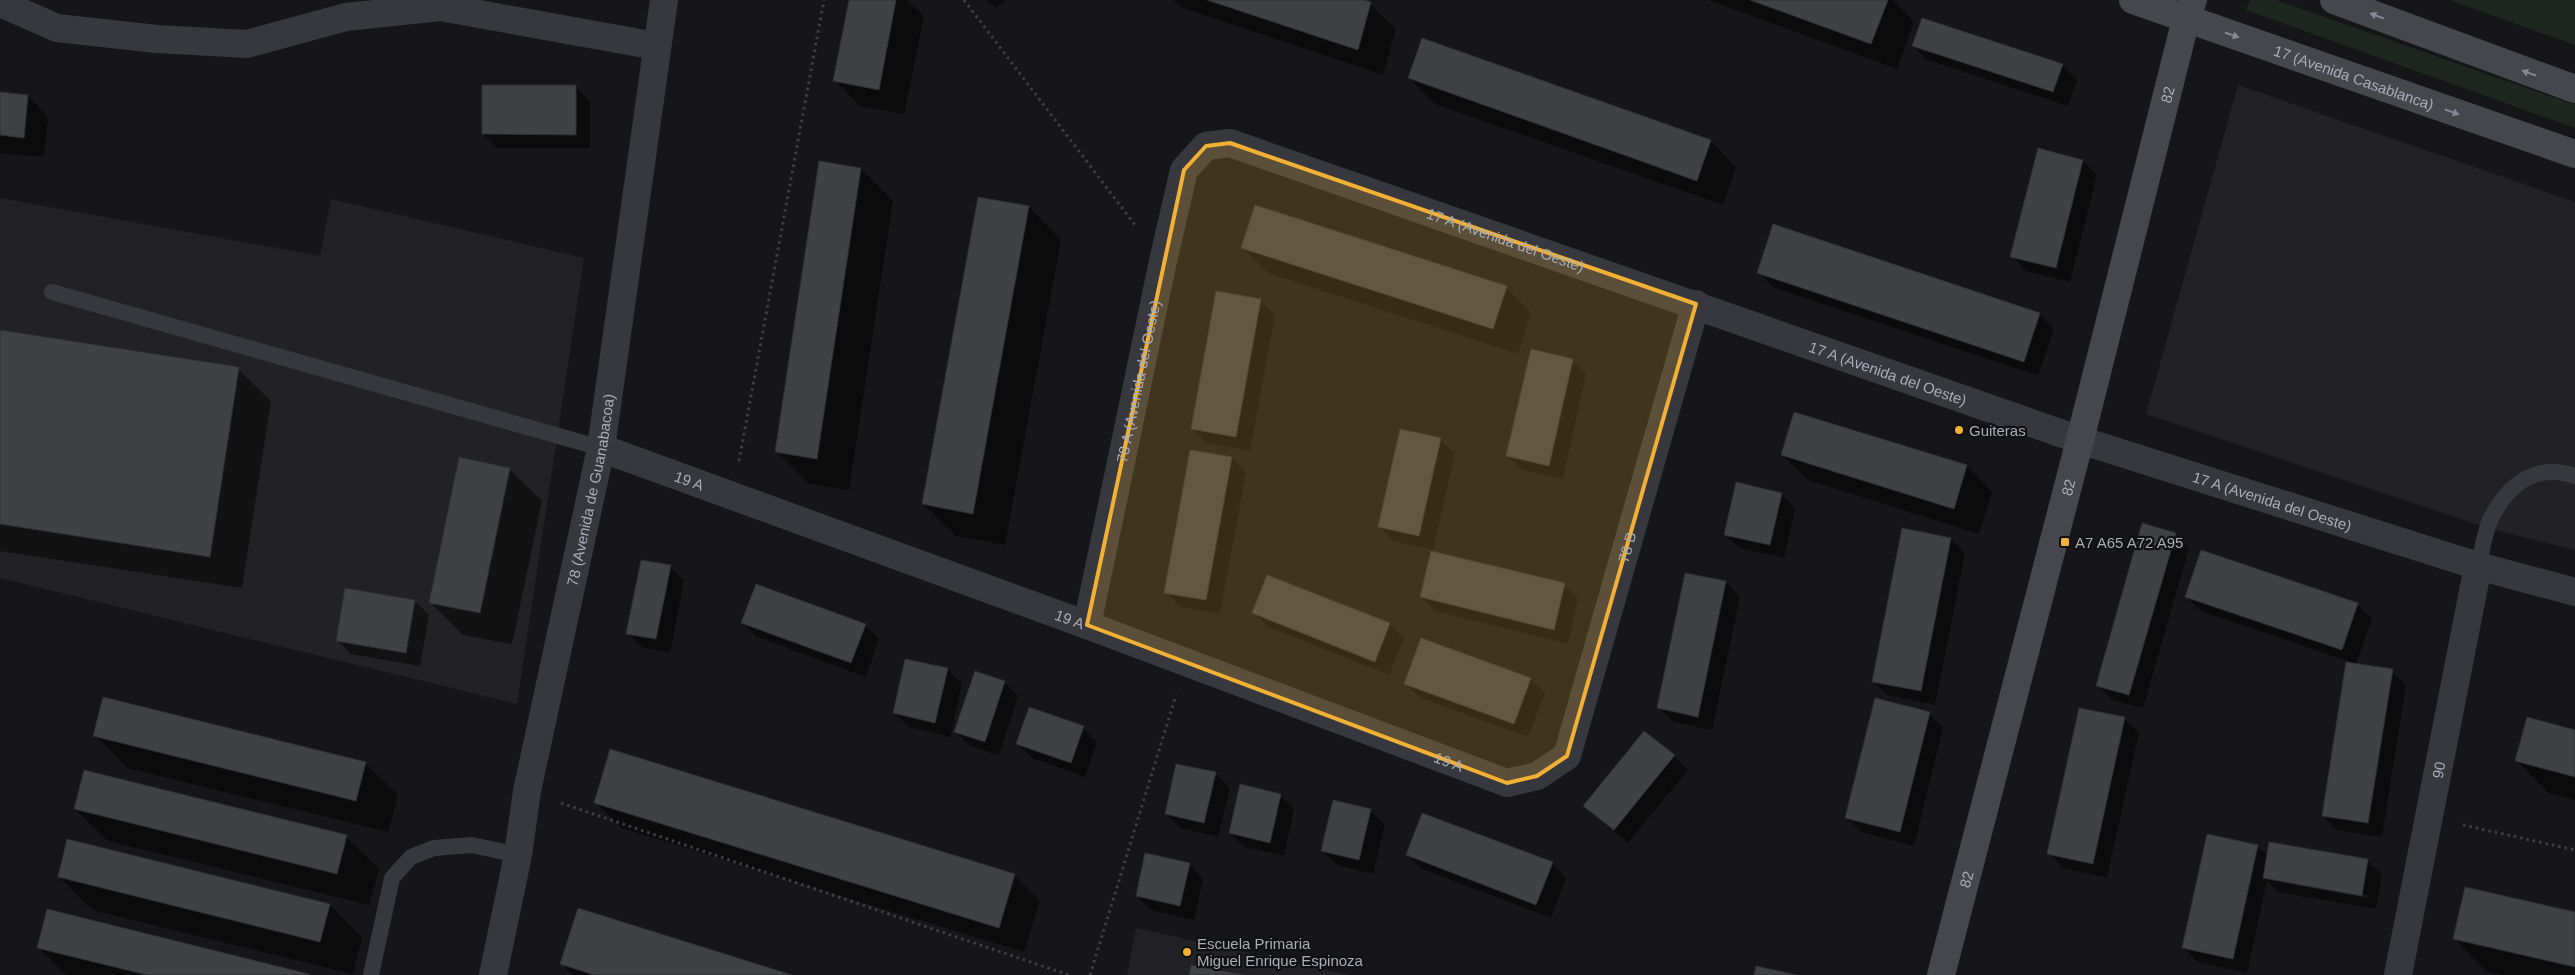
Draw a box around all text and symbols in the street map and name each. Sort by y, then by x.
one-way arrow [2369,12,2384,20]
one-way arrow [2225,31,2240,39]
street label: 17 (Avenida Casablanca) [2272,41,2436,113]
one-way arrow [2521,69,2536,77]
street label: 82 [2157,84,2177,105]
one-way arrow [2444,108,2459,116]
street label: 17 A (Avenida del Oeste) [1425,204,1587,275]
street label: 78 A (Avenida del Oeste) [1113,298,1163,464]
street label: 17 A (Avenida del Oeste) [1807,338,1969,408]
street label: 78 (Avenida de Guanabacoa) [563,393,617,588]
place label: Guiteras [1969,422,2026,439]
marker: Guiteras [1953,424,1965,436]
street label: 19 A [672,467,706,493]
street label: 17 A (Avenida del Oeste) [2191,468,2354,534]
street label: 82 [2057,477,2078,497]
street label: 78 B [1614,530,1639,564]
place label: A7 A65 A72 A95 [2075,534,2183,551]
marker: A7 A65 A72 A95 [2059,536,2071,548]
street label: 19 A [1053,606,1087,632]
street label: 19 A [1432,748,1466,774]
street label: 90 [2428,760,2448,780]
street label: 82 [1956,869,1976,889]
place label: Escuela Primaria Miguel Enrique Espinoza [1197,935,1364,969]
marker: Escuela Primaria Miguel Enrique Espinoza [1181,946,1193,958]

